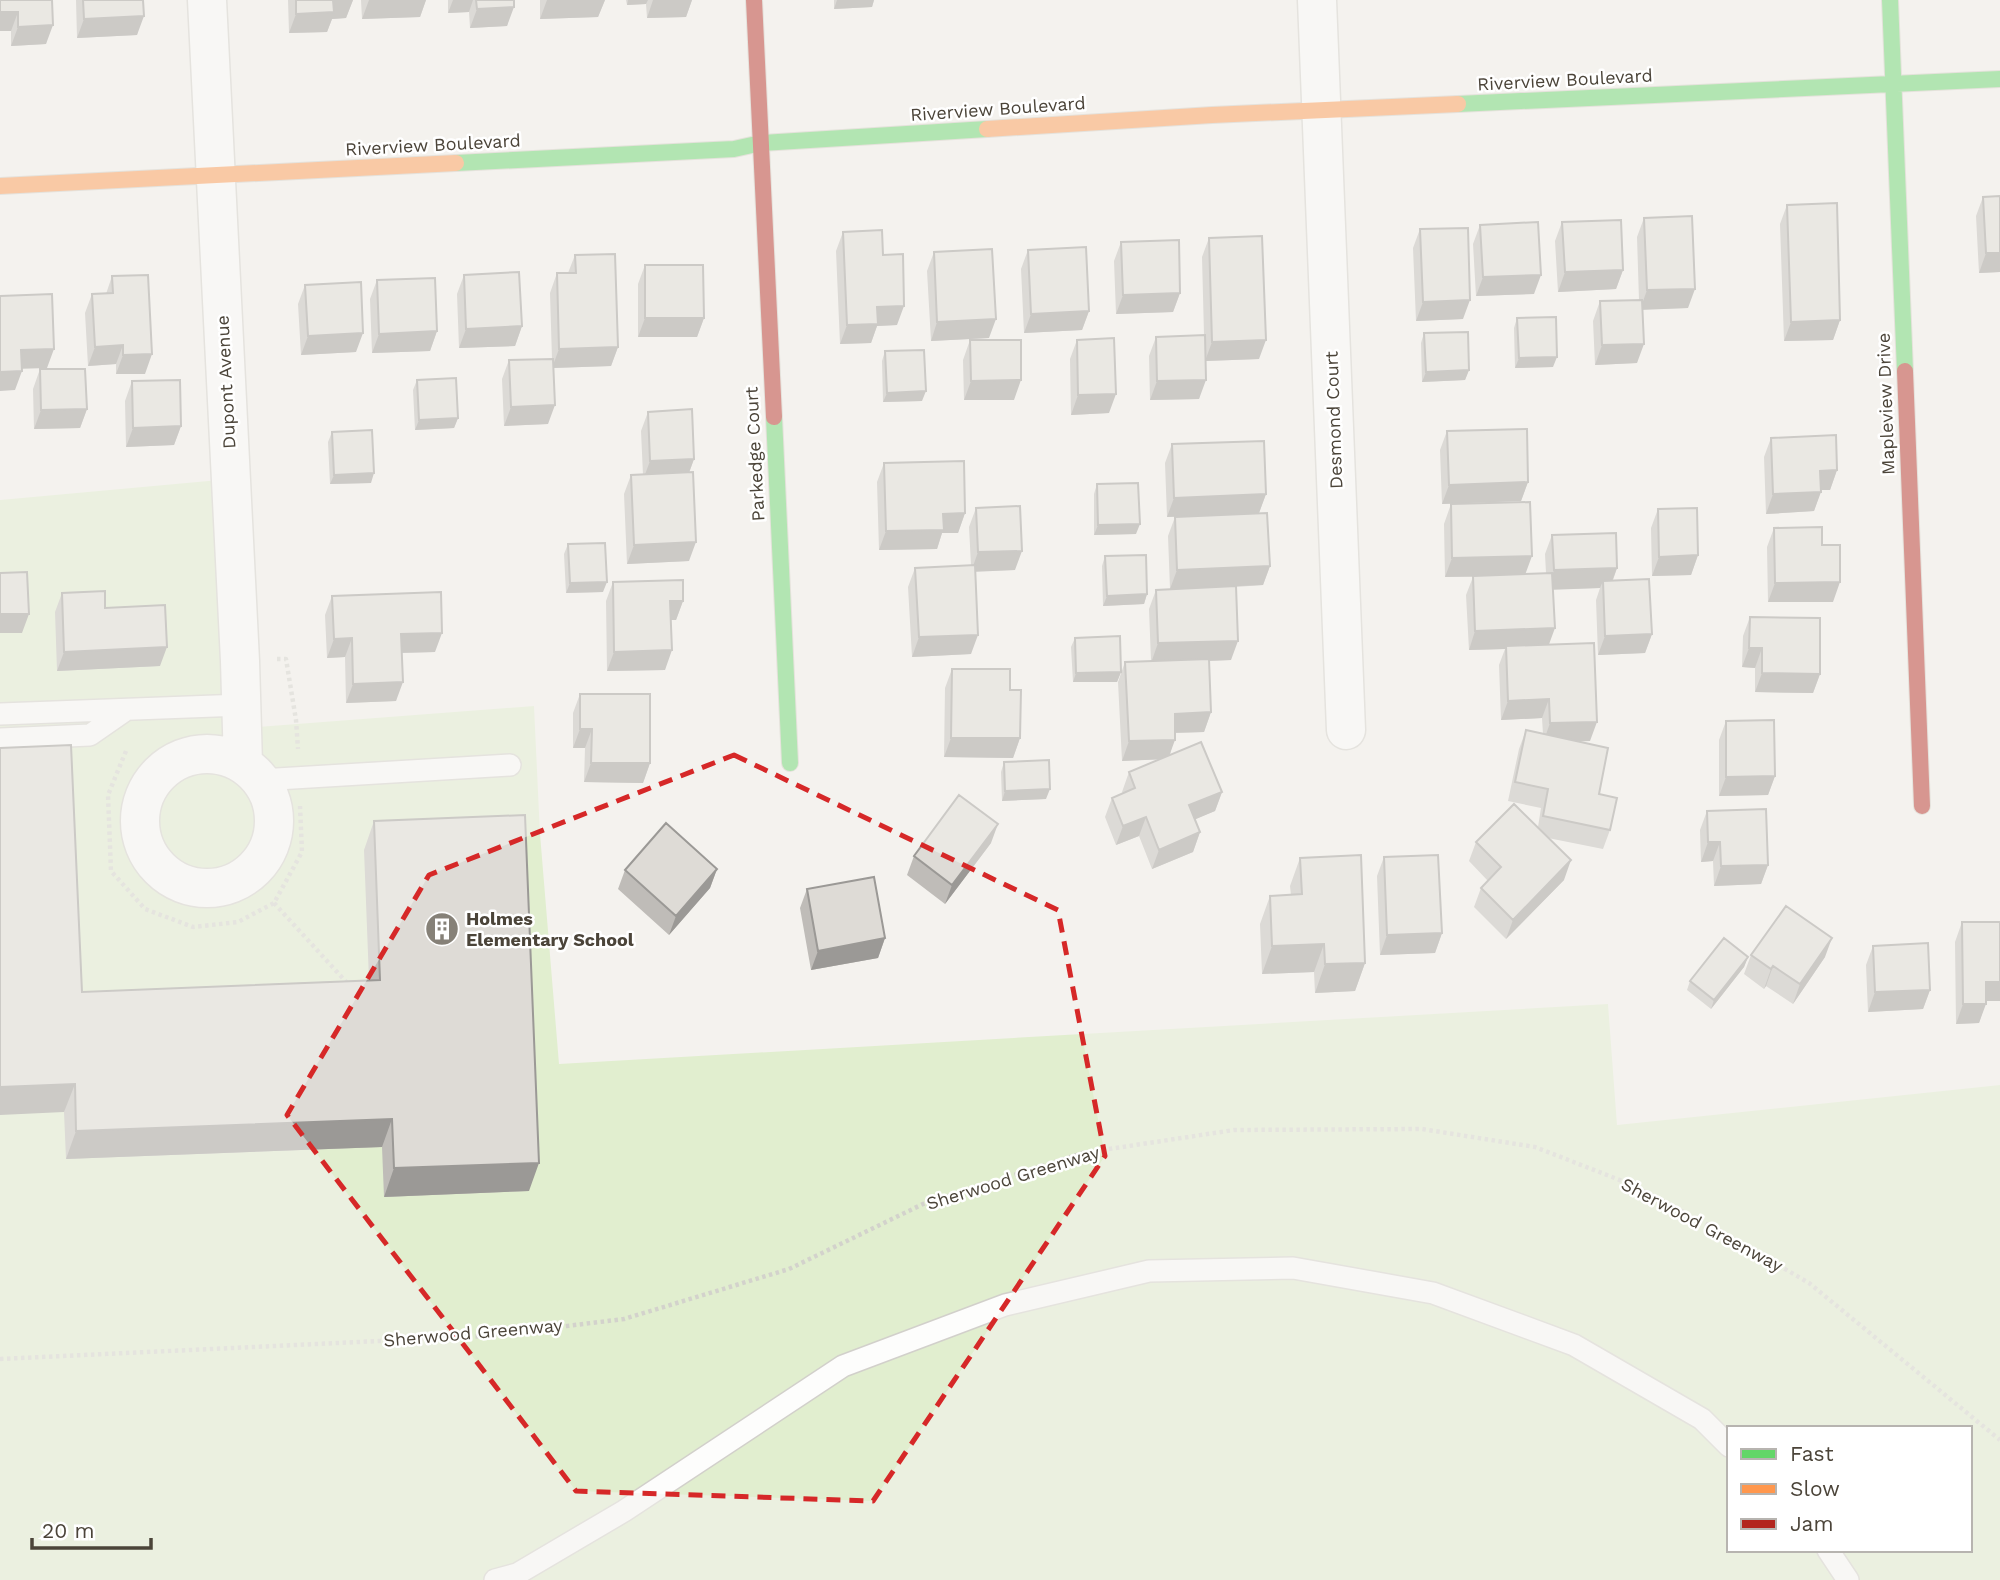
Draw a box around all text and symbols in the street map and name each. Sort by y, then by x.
street label: Riverview Boulevard [1477,64,1653,95]
street label: Riverview Boulevard [910,92,1086,125]
street label: Riverview Boulevard [345,129,521,160]
street label: Dupont Avenue [212,315,239,449]
street label: Mapleview Drive [1873,333,1898,475]
street label: Desmond Court [1321,350,1346,489]
street label: Parkedge Court [740,386,769,522]
place label: Holmes Elementary School [466,908,634,950]
building icon: Holmes Elementary School [423,910,461,948]
street label: Sherwood Greenway [924,1141,1103,1214]
street label: Sherwood Greenway [1618,1173,1787,1276]
street label: Sherwood Greenway [382,1314,564,1351]
legend [1727,1426,1972,1552]
text: Fast [1790,1441,1834,1466]
text: Slow [1790,1476,1840,1501]
scale bar [32,1506,150,1550]
text: Jam [1790,1511,1833,1536]
text: 20 m [42,1518,94,1543]

